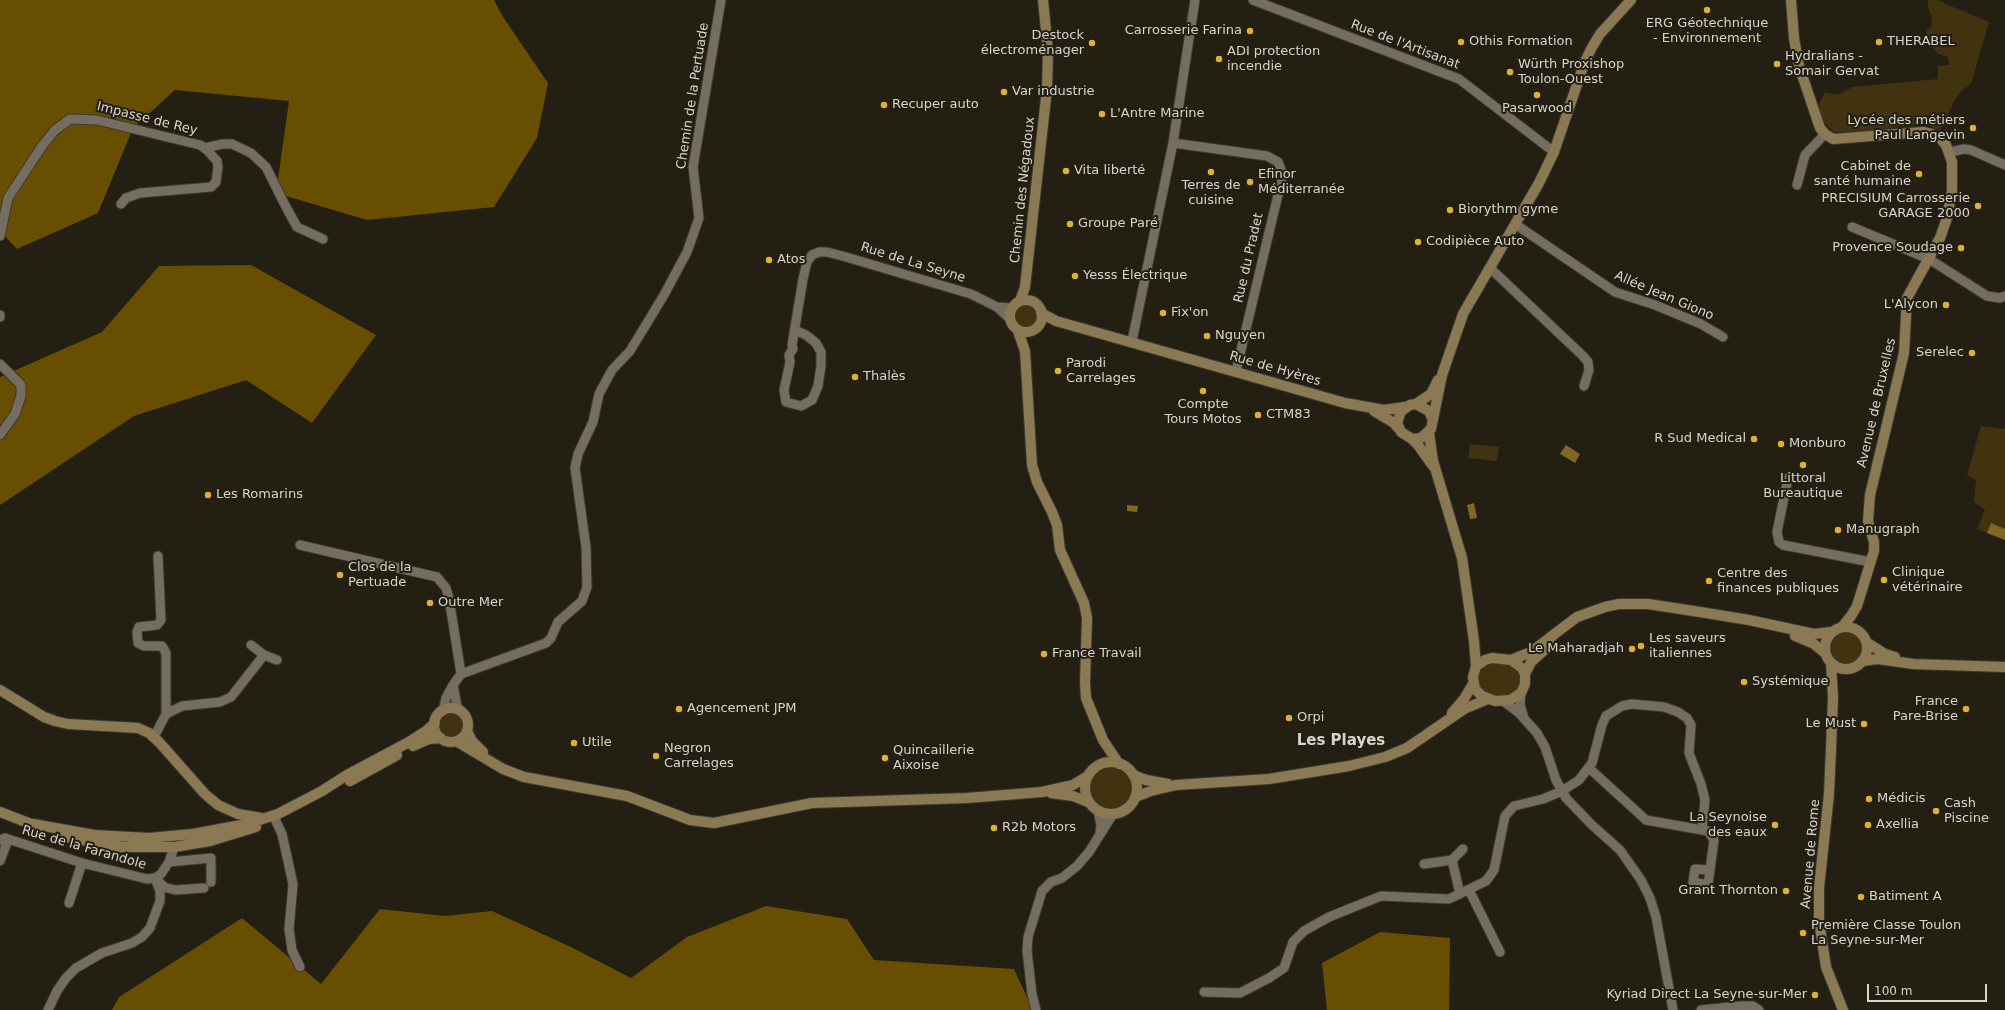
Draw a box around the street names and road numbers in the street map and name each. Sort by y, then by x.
street label: Rue de l'Artisanat [1348,17,1462,73]
street label: Chemin de la Pertuade [674,22,712,170]
street label: Impasse de Rey [95,99,199,139]
street label: Chemin des Négadoux [1008,116,1038,264]
street label: Rue du Pradet [1231,212,1267,304]
street label: Rue de La Seyne [859,240,967,286]
street label: Allée Jean Giono [1612,268,1716,324]
street label: Avenue de Bruxelles [1854,337,1900,469]
street label: Rue de Hyères [1227,348,1323,390]
street label: Avenue de Rome [1798,799,1824,909]
street label: Rue de la Farandole [20,823,148,873]

